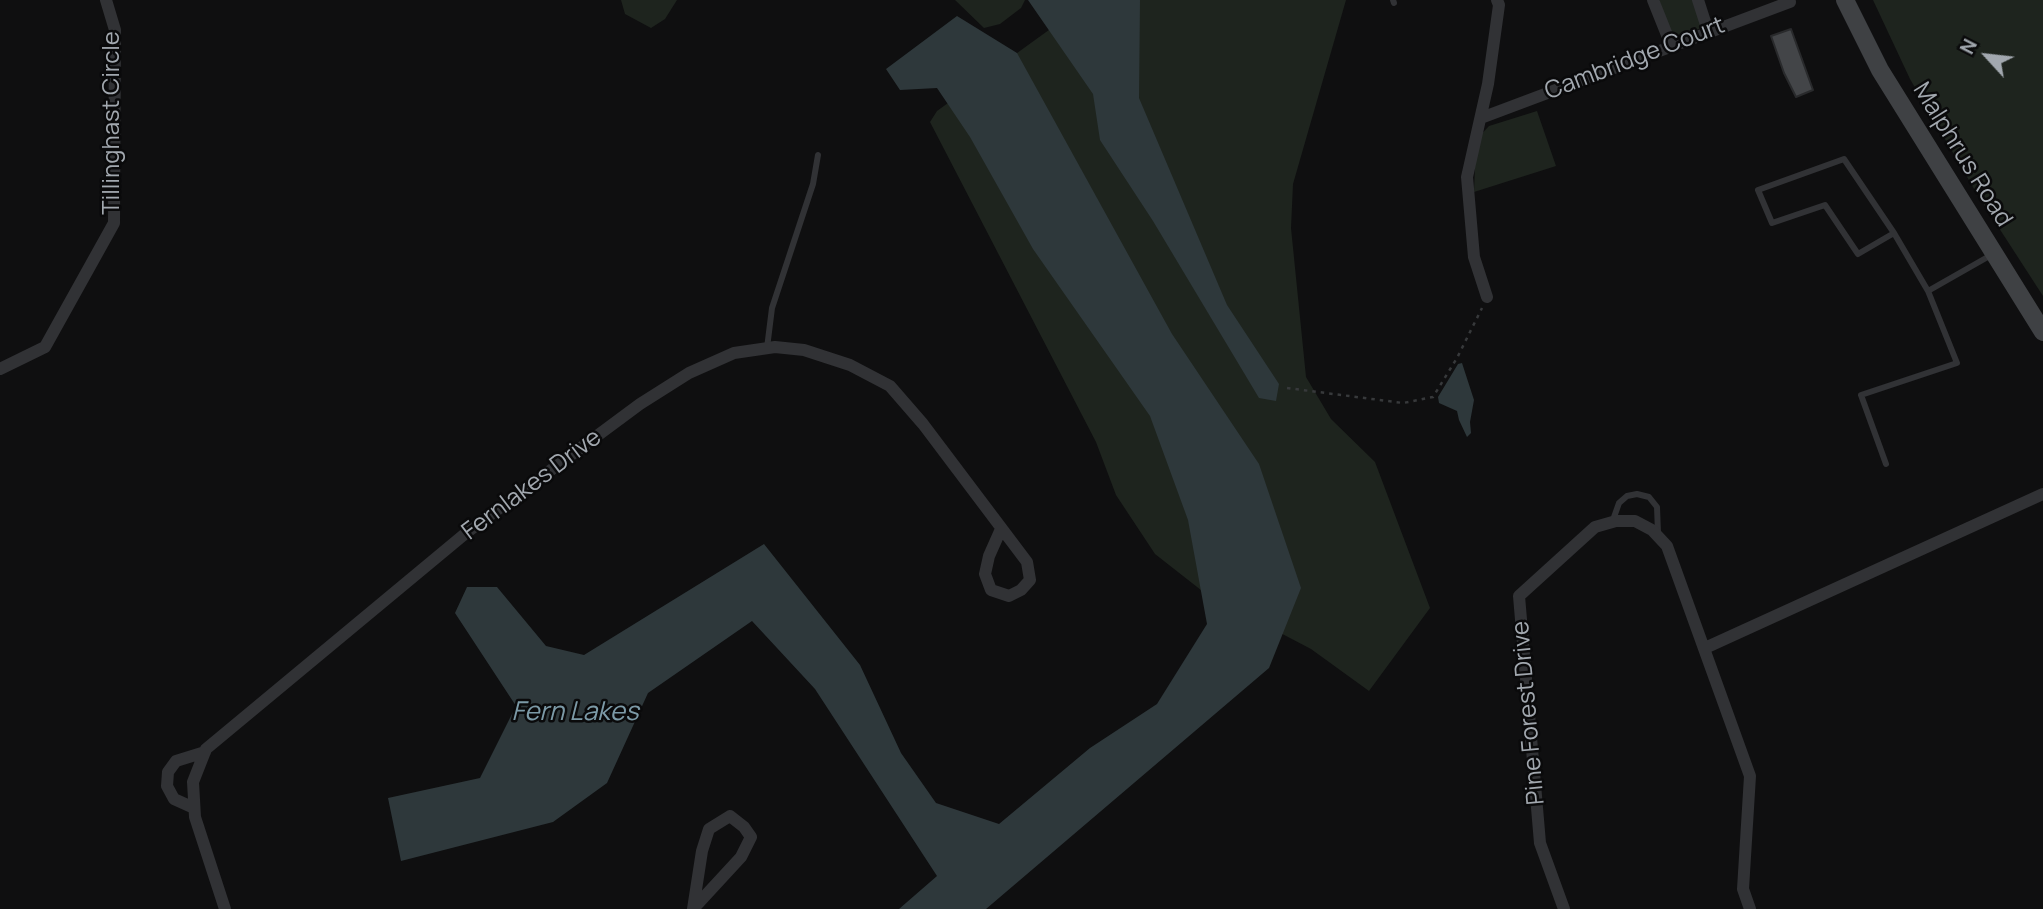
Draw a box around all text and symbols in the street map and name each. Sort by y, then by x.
street label: Cambridge Court [1541,11,1729,107]
north arrow [1952,21,2022,91]
street label: Tillinghast Circle [98,31,126,215]
text: N [1954,34,1983,58]
street label: Malphrus Road [1906,78,2018,232]
street label: Fernlakes Drive [457,423,607,547]
street label: Pine Forest Drive [1507,620,1551,806]
water label: Fern Lakes [511,697,639,729]

